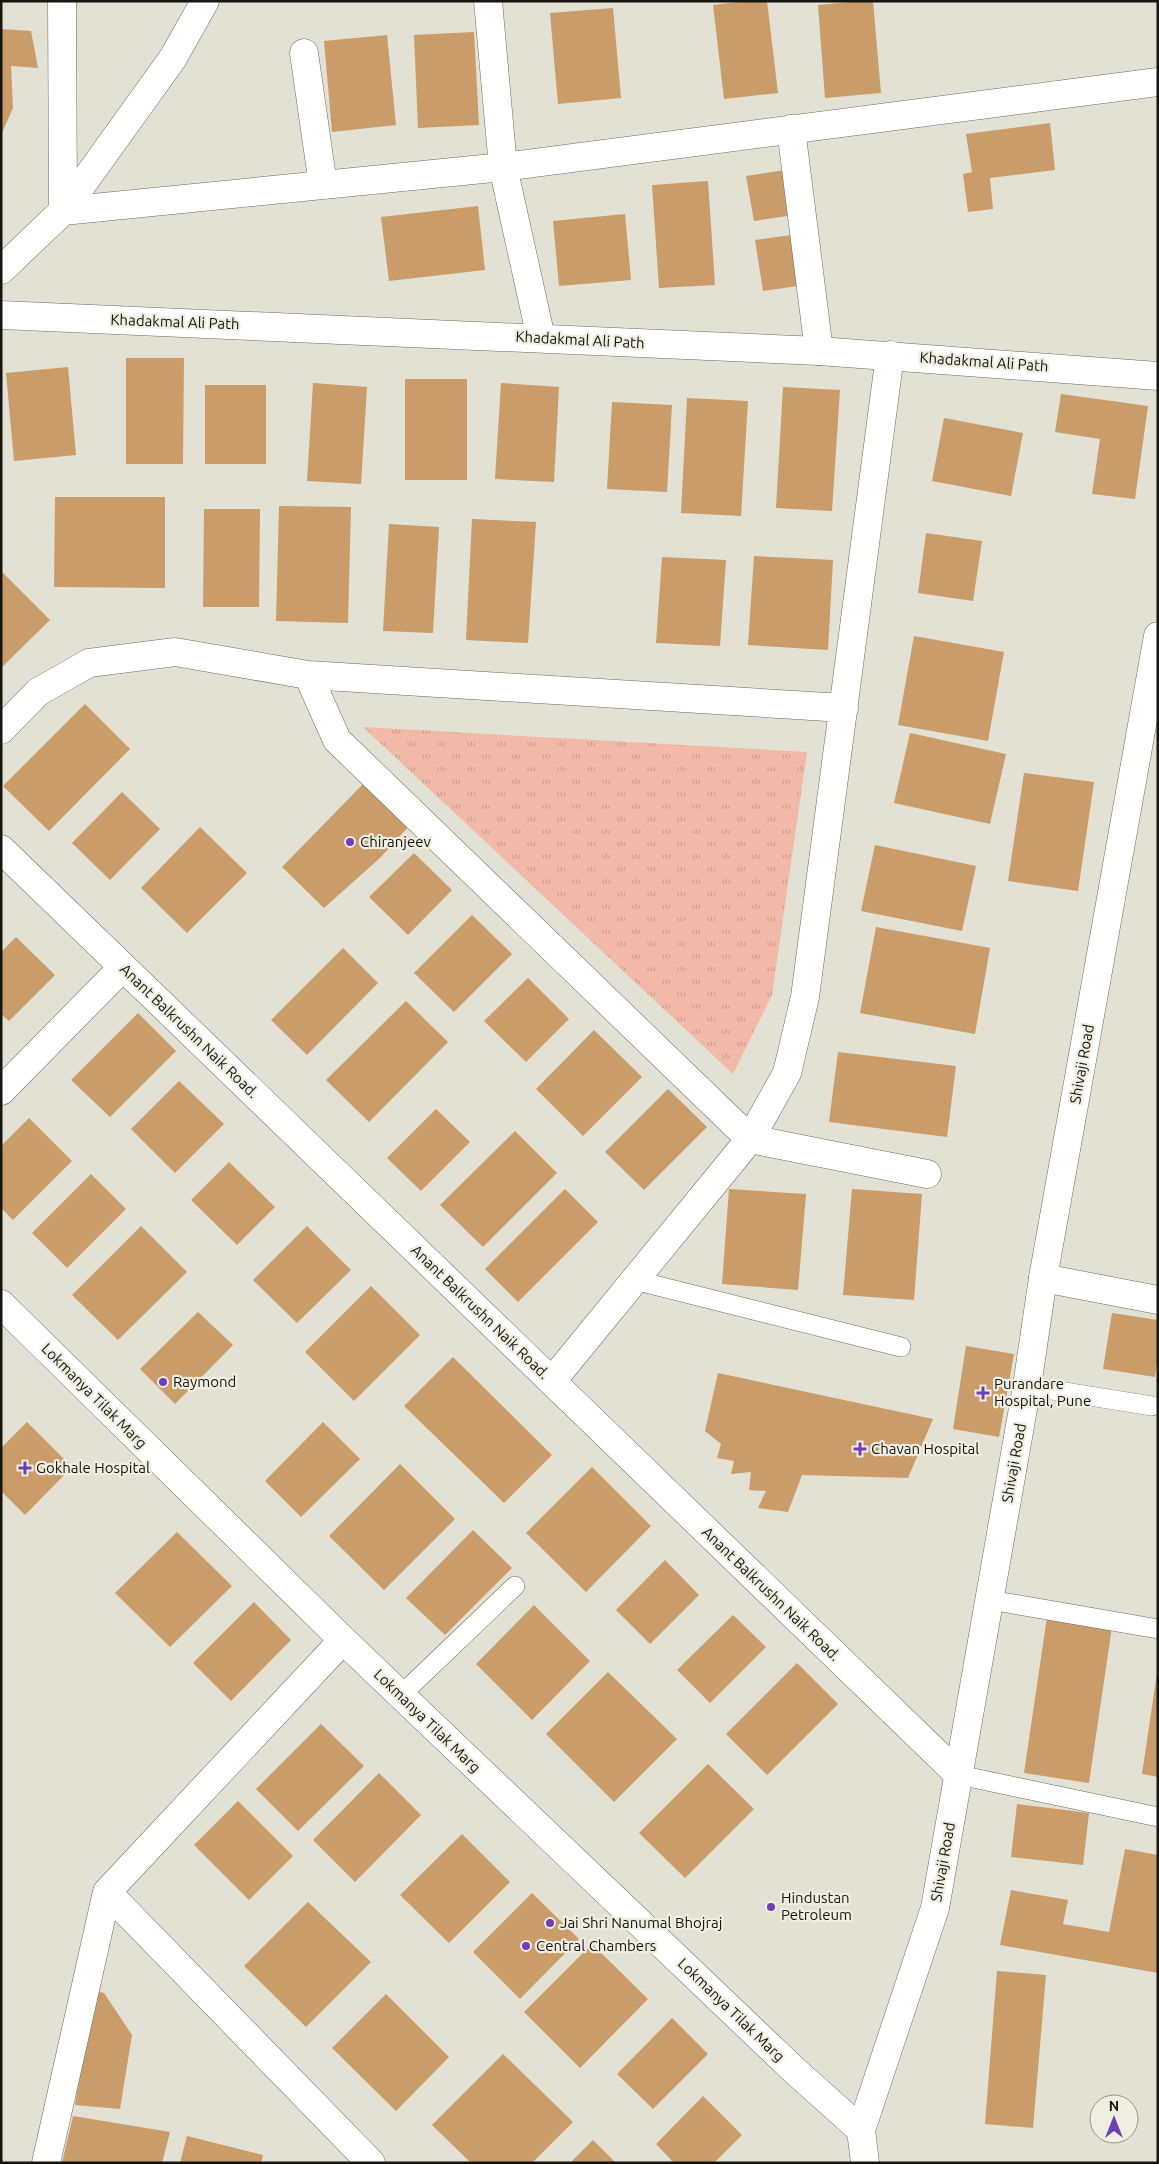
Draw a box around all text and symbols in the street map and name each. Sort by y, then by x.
street label: Khadakmal Ali Path [110,311,240,332]
street label: Khadakmal Ali Path [515,328,645,351]
street label: Khadakmal Ali Path [919,349,1049,374]
place label: Chiranjeev [360,833,432,850]
marker: Chiranjeev [344,836,356,848]
street label: Anant Balkrushn Naik Road. [117,960,262,1101]
street label: Shivaji Road [1066,1023,1097,1105]
street label: Anant Balkrushn Naik Road. [408,1241,553,1382]
street label: Lokmanya Tilak Marg [38,1340,150,1452]
place label: Raymond [173,1373,236,1390]
place label: Purandare Hospital, Pune [994,1375,1091,1409]
marker: Raymond [157,1376,169,1388]
marker: Purandare Hospital, Pune [976,1386,990,1400]
street label: Shivaji Road [998,1422,1029,1504]
place label: Chavan Hospital [871,1440,979,1457]
marker: Chavan Hospital [853,1442,867,1456]
place label: Gokhale Hospital [36,1459,150,1476]
marker: Gokhale Hospital [18,1461,32,1475]
street label: Anant Balkrushn Naik Road. [699,1523,844,1664]
street label: Lokmanya Tilak Marg [371,1665,484,1776]
street label: Shivaji Road [927,1821,958,1903]
place label: Hindustan Petroleum [781,1889,852,1923]
marker: Hindustan Petroleum [765,1901,777,1913]
place label: Jai Shri Nanumal Bhojraj [560,1914,722,1931]
marker: Jai Shri Nanumal Bhojraj [544,1917,556,1929]
place label: Central Chambers [536,1937,656,1954]
marker: Central Chambers [520,1940,532,1952]
street label: Lokmanya Tilak Marg [675,1954,788,2065]
north arrow [1089,2094,1139,2144]
text: N [1109,2098,1119,2114]

